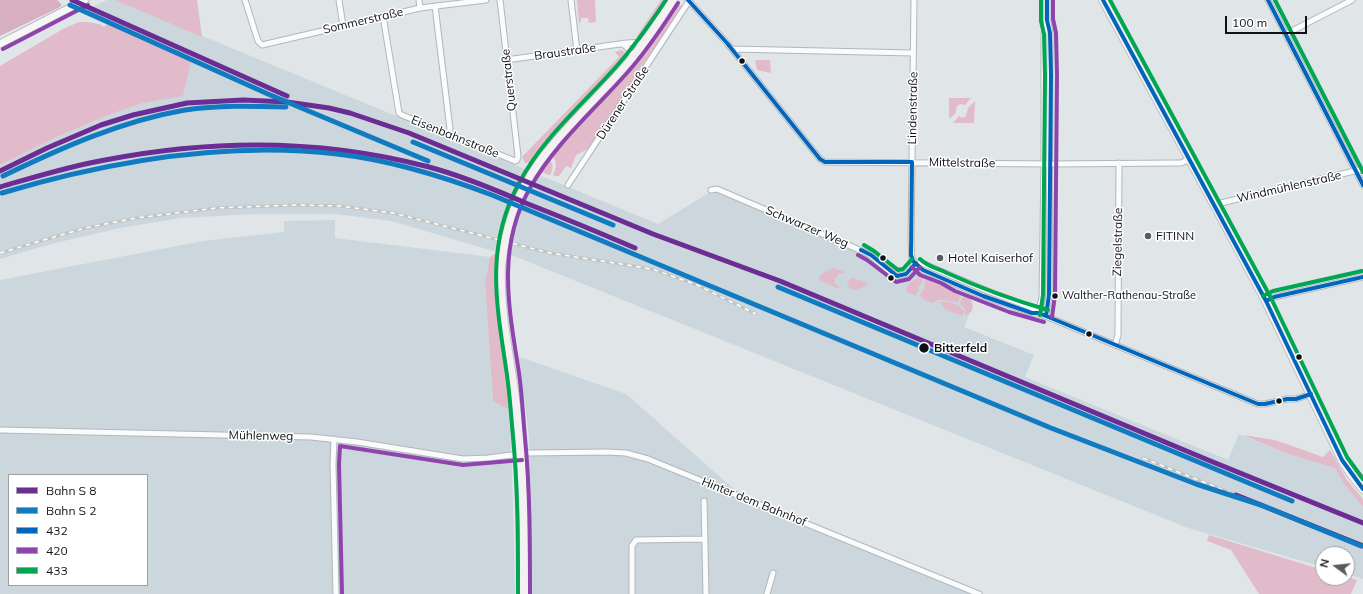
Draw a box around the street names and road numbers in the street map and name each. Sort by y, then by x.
street label: Sommerstraße [321,5,405,37]
street label: Braustraße [533,41,597,63]
street label: Querstraße [499,48,519,112]
street label: Dürener Straße [594,63,652,143]
street label: Lindenstraße [905,71,921,145]
street label: Eisenbahnstraße [409,113,501,161]
street label: Mittelstraße [929,155,995,171]
street label: Windmühlenstraße [1235,168,1343,206]
street label: Schwarzer Weg [763,203,851,251]
street label: Ziegelstraße [1110,207,1126,277]
street label: Mühlenweg [229,428,293,444]
street label: Hinter dem Bahnhof [699,474,809,530]

